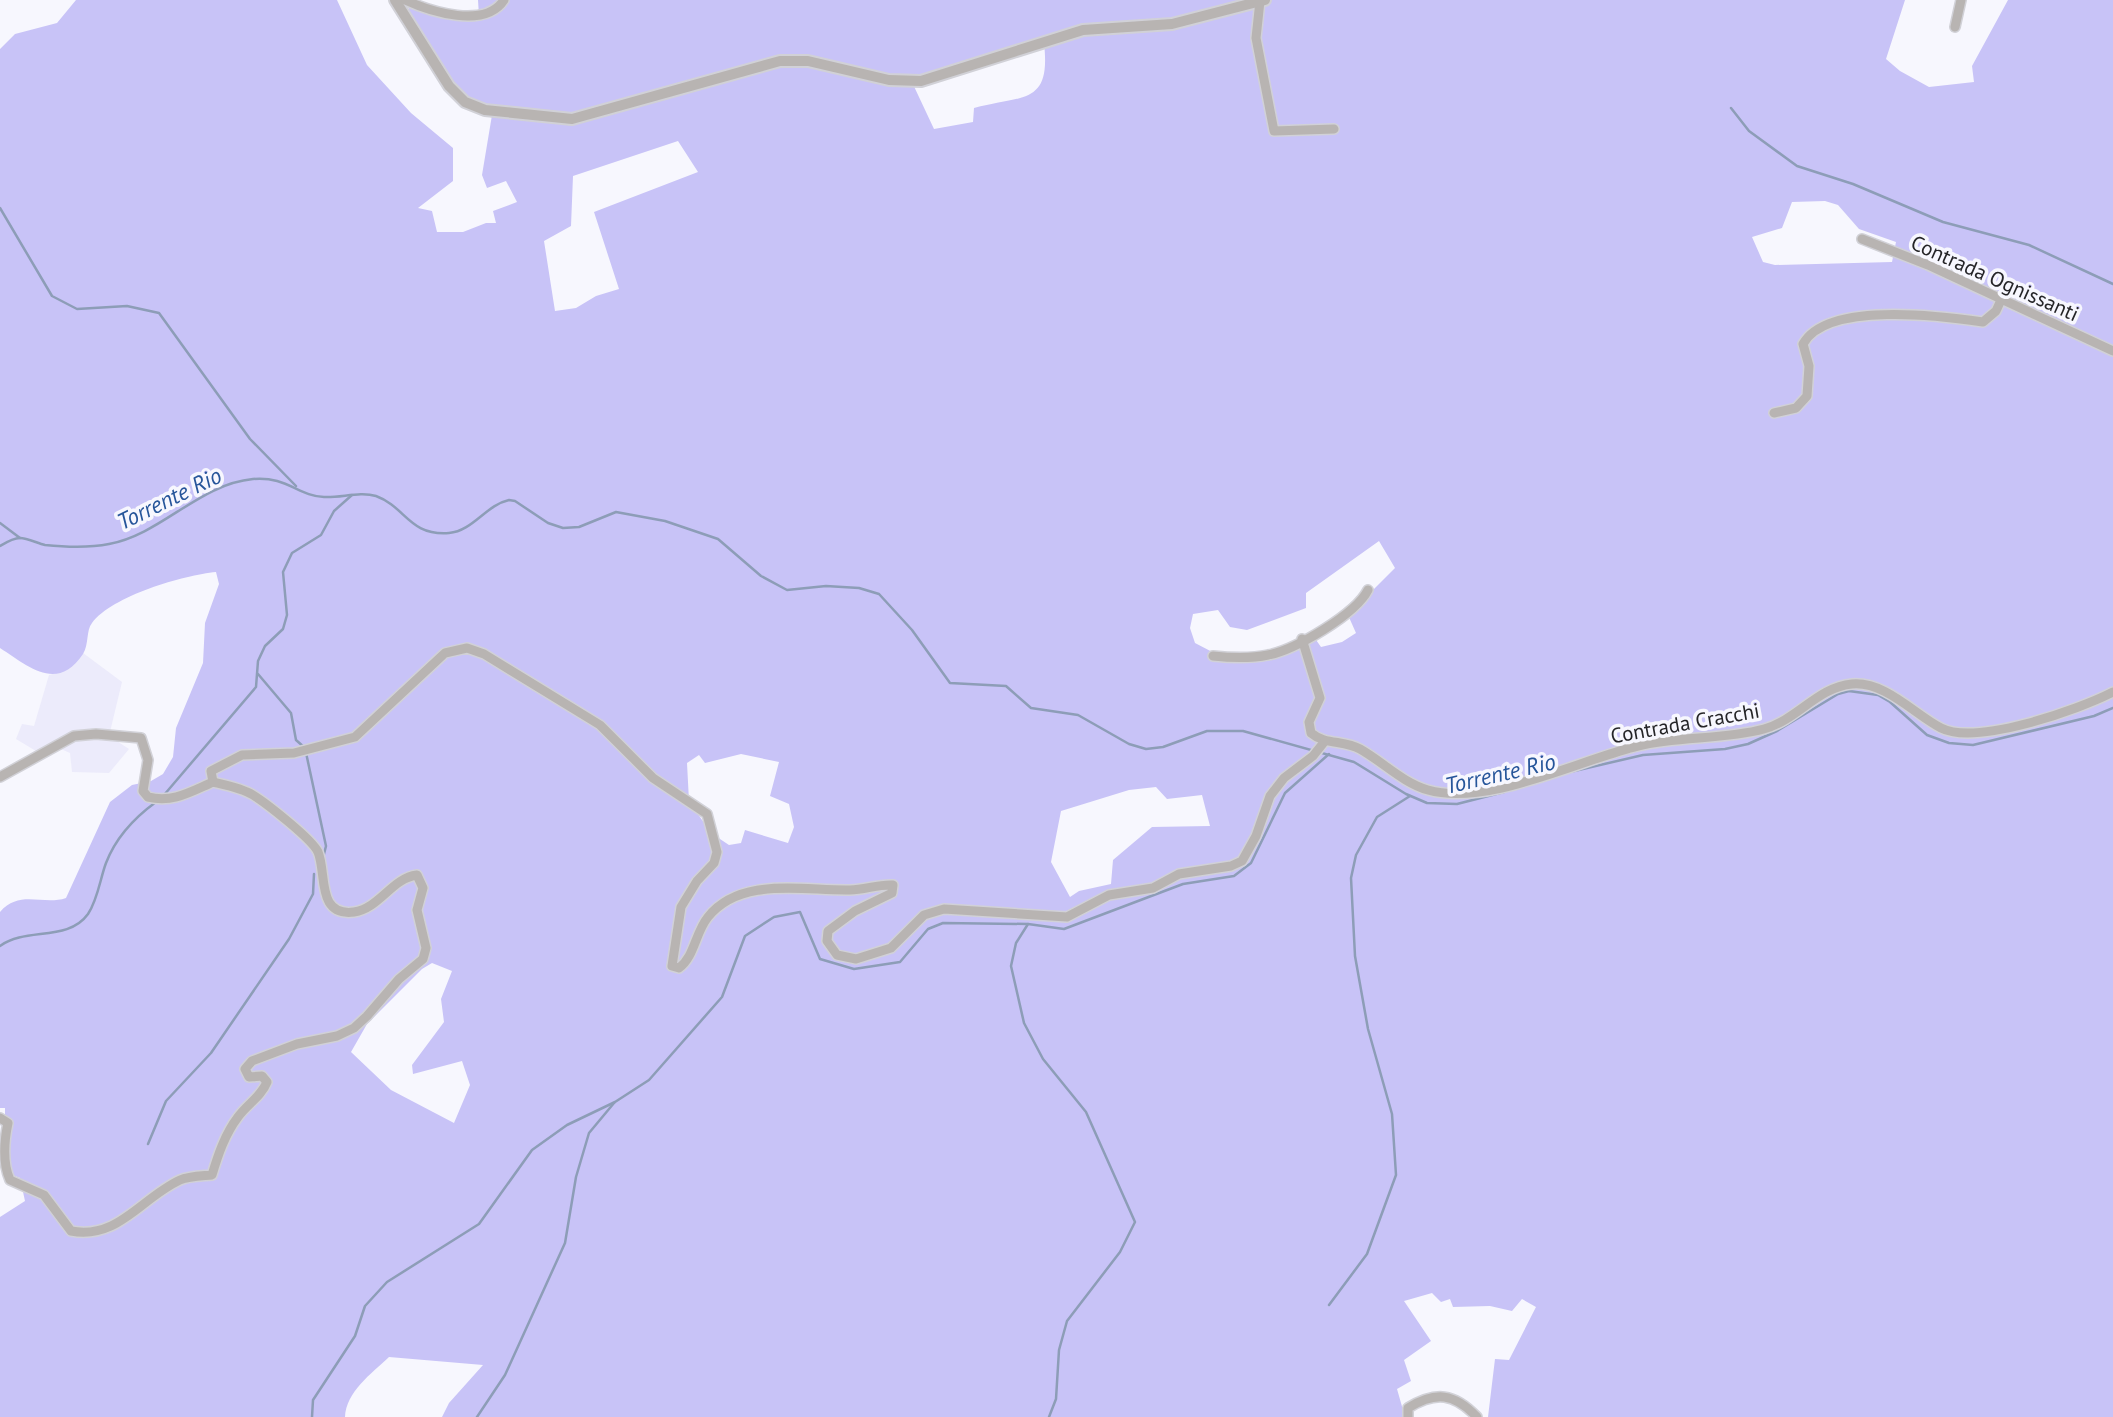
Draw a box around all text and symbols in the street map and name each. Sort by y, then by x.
street label: Contrada Ognissanti [1907,229,2083,327]
water label: Torrente Rio [112,460,226,536]
street label: Contrada Cracchi [1608,697,1762,749]
water label: Torrente Rio [1442,746,1558,800]

